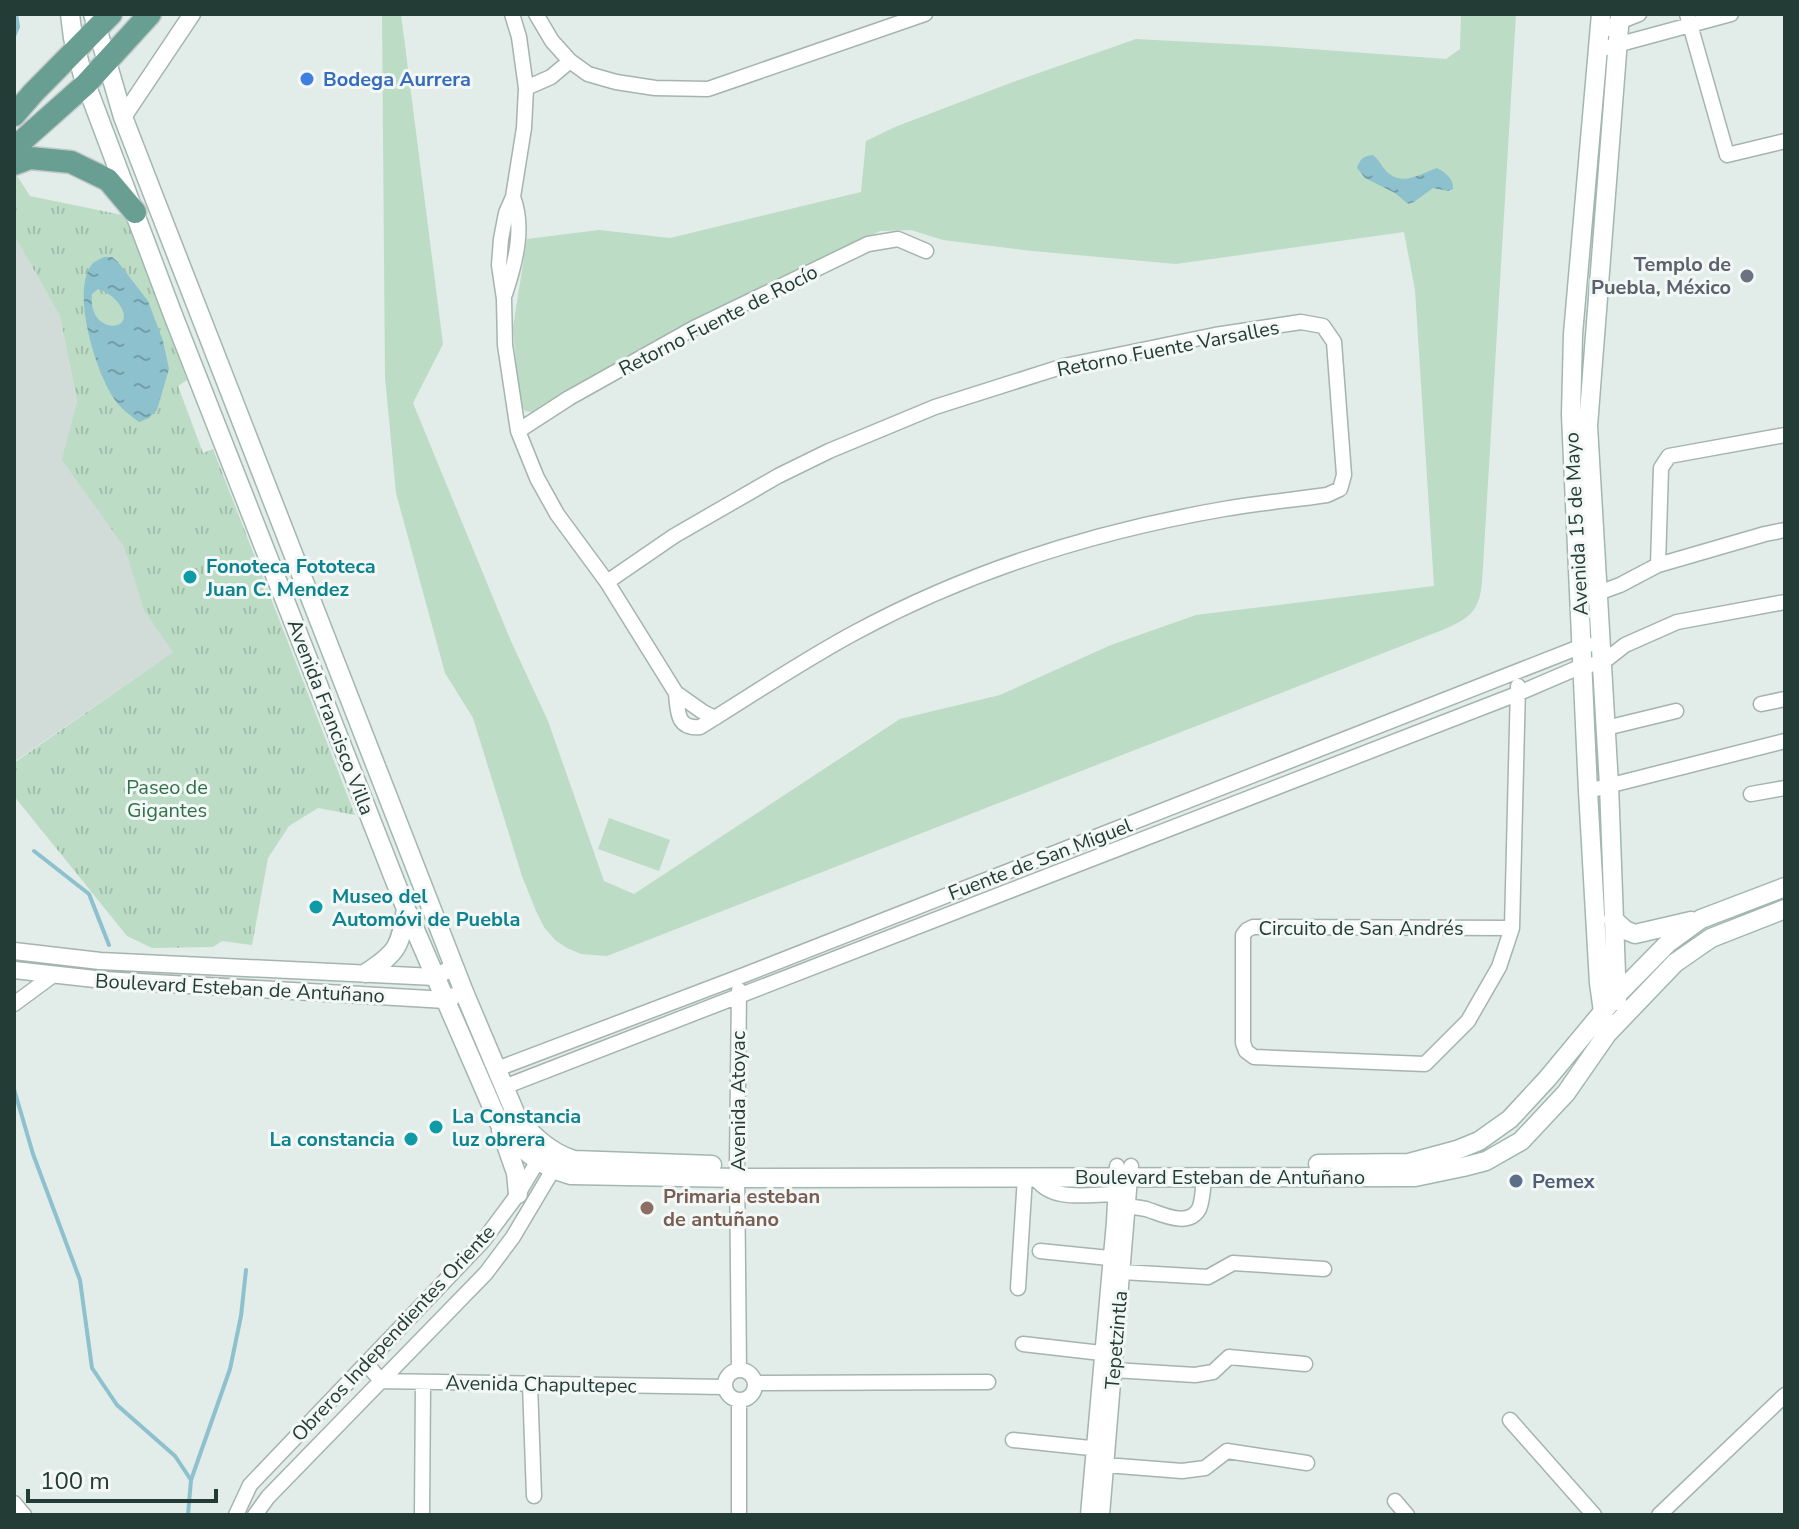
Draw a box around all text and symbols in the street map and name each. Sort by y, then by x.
place label: Bodega Aurrera [323,66,471,93]
marker: Bodega Aurrera [298,70,316,88]
place label: Templo de Puebla, México [1591,251,1731,301]
street label: Retorno Fuente de Rocío [614,258,822,382]
marker: Templo de Puebla, México [1738,267,1756,285]
street label: Retorno Fuente Varsalles [1055,314,1281,383]
street label: Avenida 15 de Mayo [1558,432,1595,616]
place label: Fonoteca Fototeca Juan C. Mendez [205,553,376,603]
marker: Fonoteca Fototeca Juan C. Mendez [181,568,199,586]
street label: Avenida Francisco Villa [281,615,380,819]
park label: Paseo de Gigantes [126,774,208,824]
street label: Fuente de San Miguel [944,812,1136,907]
place label: Museo del Automóvi de Puebla [332,883,520,933]
marker: Museo del Automóvi de Puebla [307,898,325,916]
street label: Circuito de San Andrés [1258,915,1464,942]
street label: Boulevard Esteban de Antuñano [94,967,386,1010]
street label: Avenida Atoyac [725,1031,752,1171]
place label: La Constancia luz obrera [452,1103,581,1153]
marker: La Constancia luz obrera [427,1118,445,1136]
place label: La constancia [270,1126,395,1153]
marker: La constancia [402,1130,420,1148]
street label: Boulevard Esteban de Antuñano [1075,1164,1365,1191]
place label: Pemex [1532,1168,1596,1195]
marker: Pemex [1507,1172,1525,1190]
place label: Primaria esteban de antuñano [663,1183,820,1233]
marker: Primaria esteban de antuñano [638,1199,656,1217]
street label: Obreros Independientes Oriente [286,1219,501,1448]
street label: Tepetzintla [1099,1289,1134,1391]
street label: Avenida Chapultepec [445,1369,637,1400]
scale bar [28,1453,216,1503]
text: 100 m [40,1465,110,1497]

